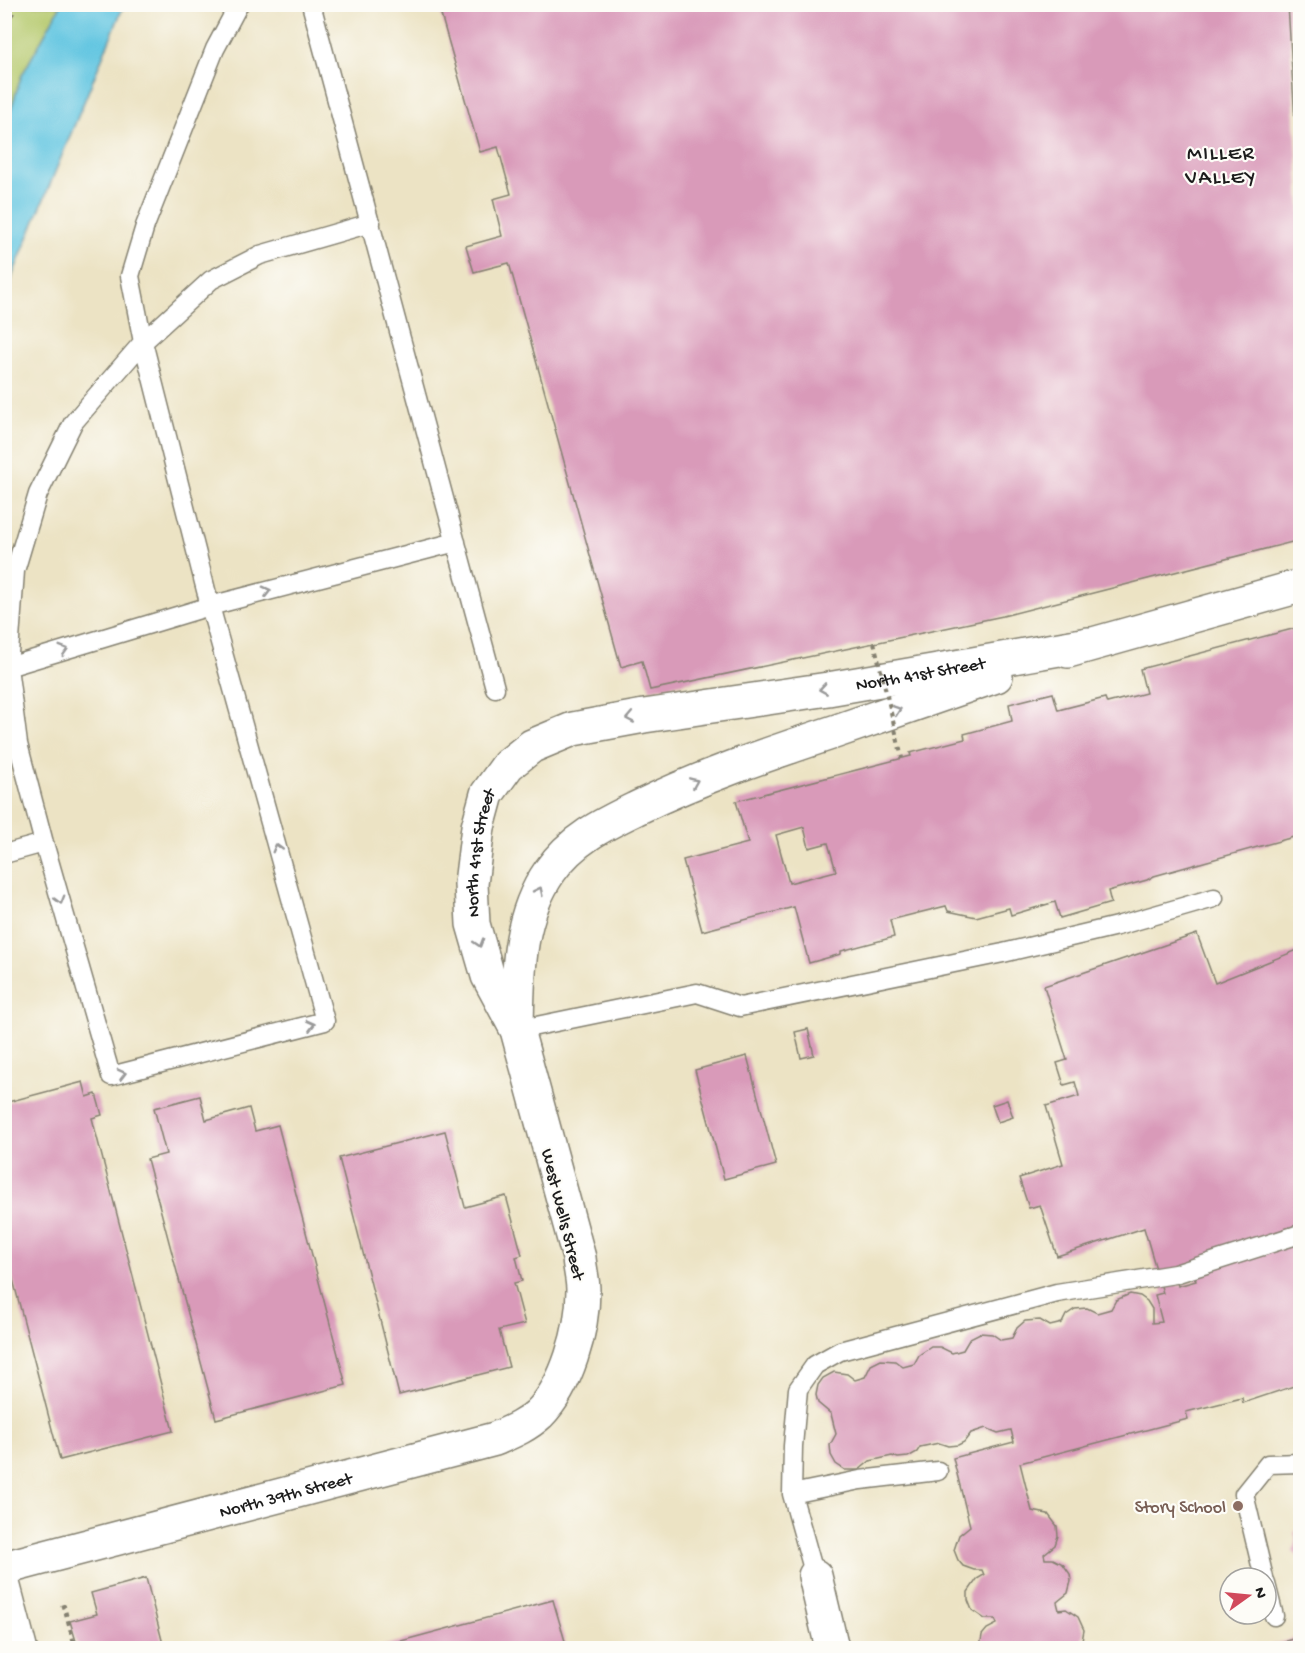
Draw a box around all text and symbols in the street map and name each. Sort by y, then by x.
district label: MILLER VALLEY [1184,143,1257,192]
one-way arrow [262,586,272,599]
one-way arrow [58,645,69,657]
street label: North 41st Street [854,654,989,697]
one-way arrow [819,683,828,695]
one-way arrow [891,705,902,717]
one-way arrow [626,711,636,724]
one-way arrow [687,777,698,789]
street label: North 41st Street [463,783,502,918]
one-way arrow [272,843,284,854]
one-way arrow [531,887,543,898]
one-way arrow [53,894,65,904]
one-way arrow [472,937,484,948]
one-way arrow [305,1020,315,1032]
one-way arrow [117,1068,127,1081]
street label: West Wells Street [535,1147,588,1284]
street label: North 39th Street [217,1469,356,1524]
place label: Story School [1135,1498,1226,1519]
marker: Story School [1231,1499,1245,1513]
north arrow [1218,1566,1278,1626]
text: N [1249,1586,1270,1601]

